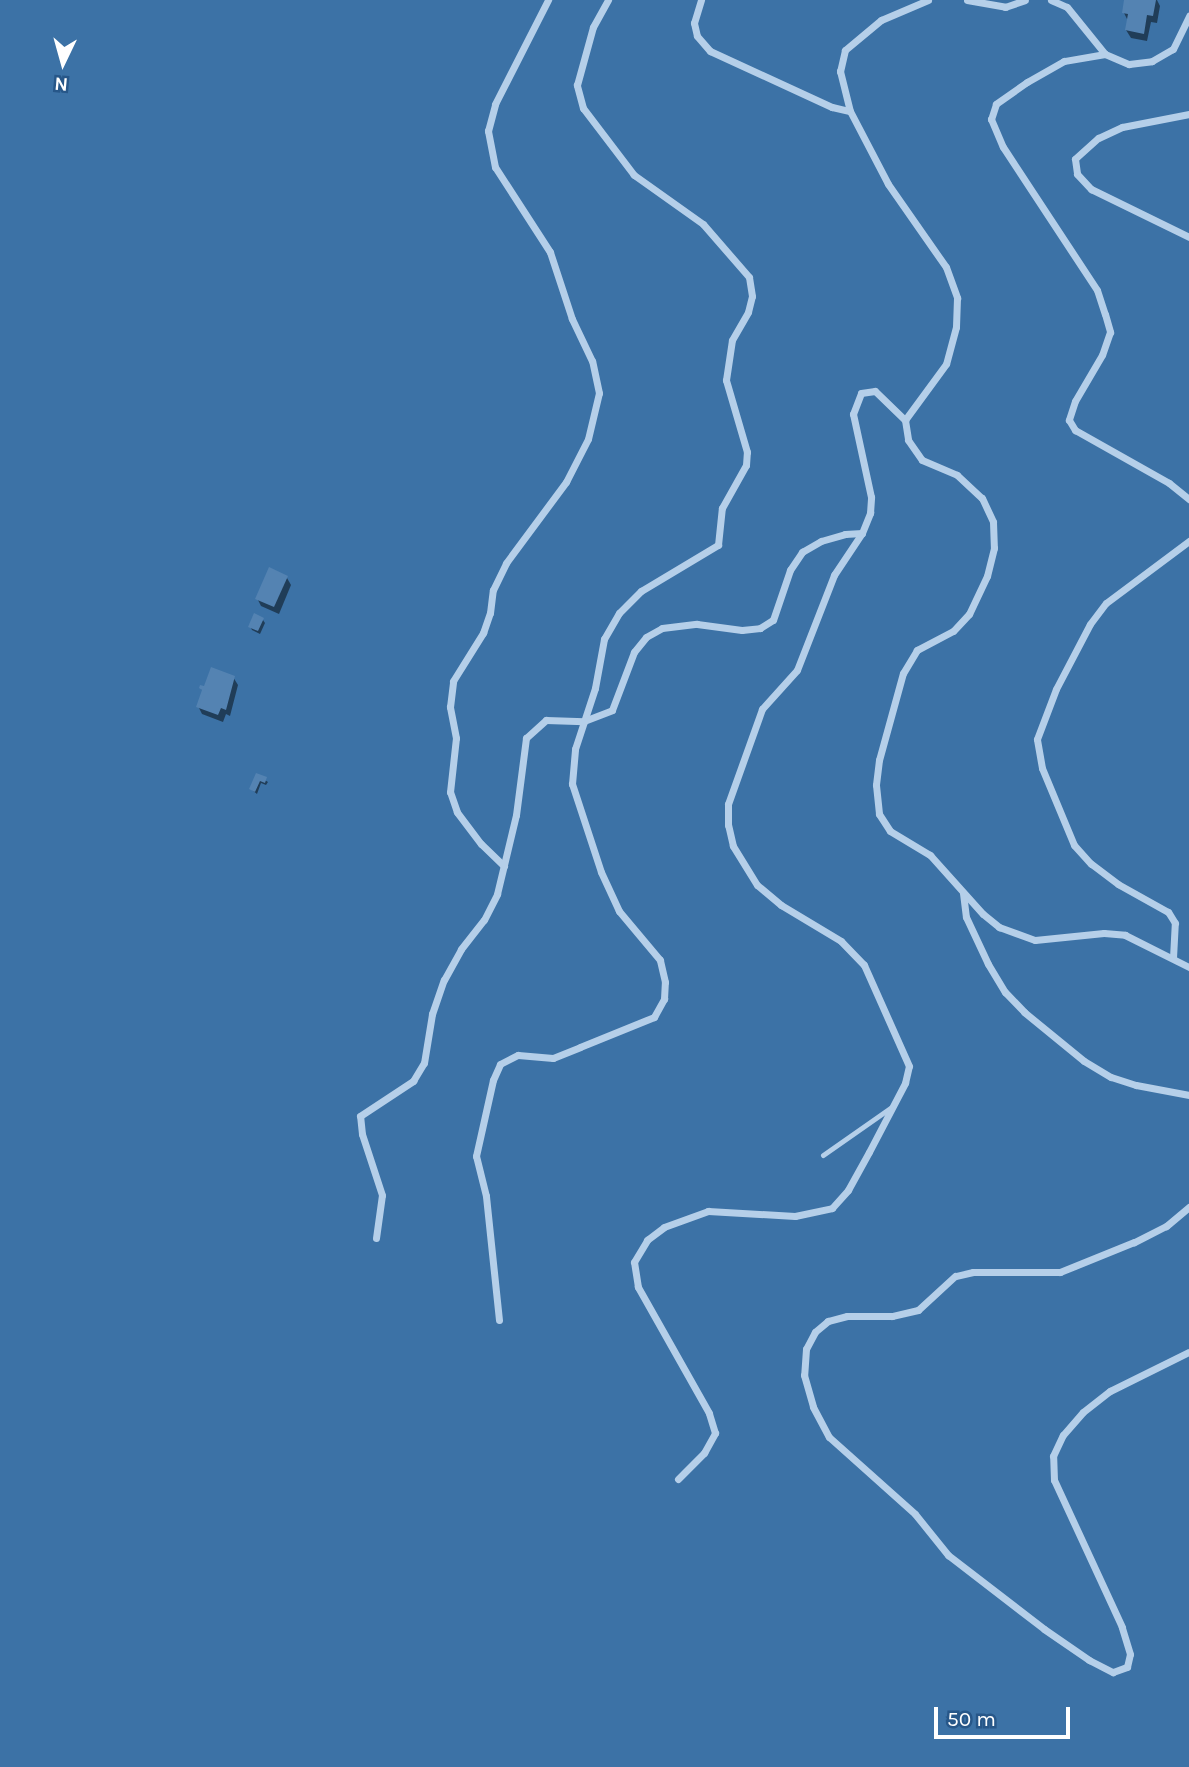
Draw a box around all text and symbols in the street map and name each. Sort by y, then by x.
north arrow [28,28,98,98]
text: N [53,72,69,95]
scale bar [937,1694,1074,1738]
text: 50 m [947,1707,996,1731]

